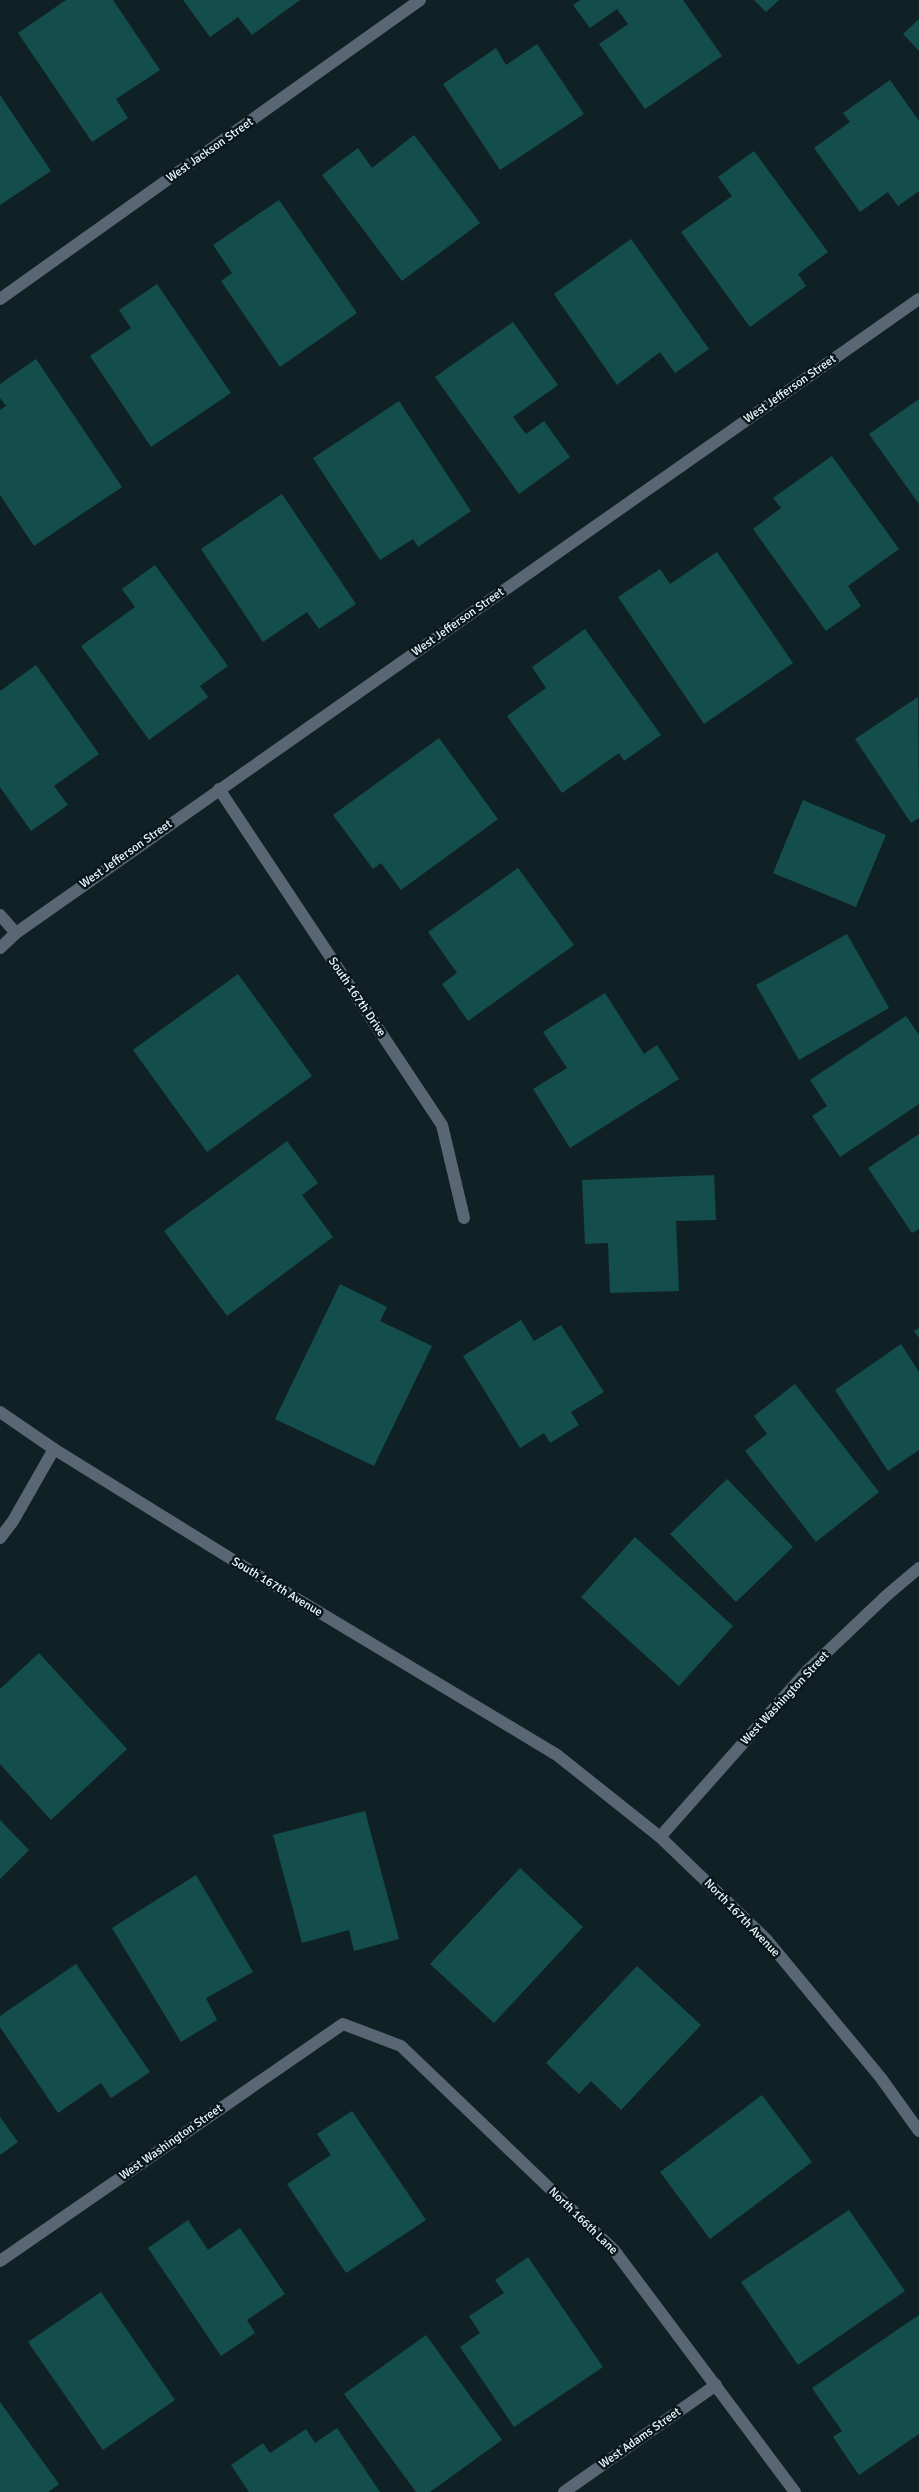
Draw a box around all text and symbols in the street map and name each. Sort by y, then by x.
street label: West Jackson Street [164,114,256,186]
street label: West Jefferson Street [741,352,839,426]
street label: West Jefferson Street [409,585,507,659]
street label: West Jefferson Street [77,817,175,891]
street label: South 167th Drive [325,954,389,1040]
street label: South 167th Avenue [229,1554,325,1620]
street label: West Washington Street [738,1648,832,1748]
street label: North 167th Avenue [701,1876,783,1960]
street label: West Washington Street [117,2101,225,2183]
street label: North 166th Lane [545,2184,621,2258]
street label: West Adams Street [596,2404,684,2472]

